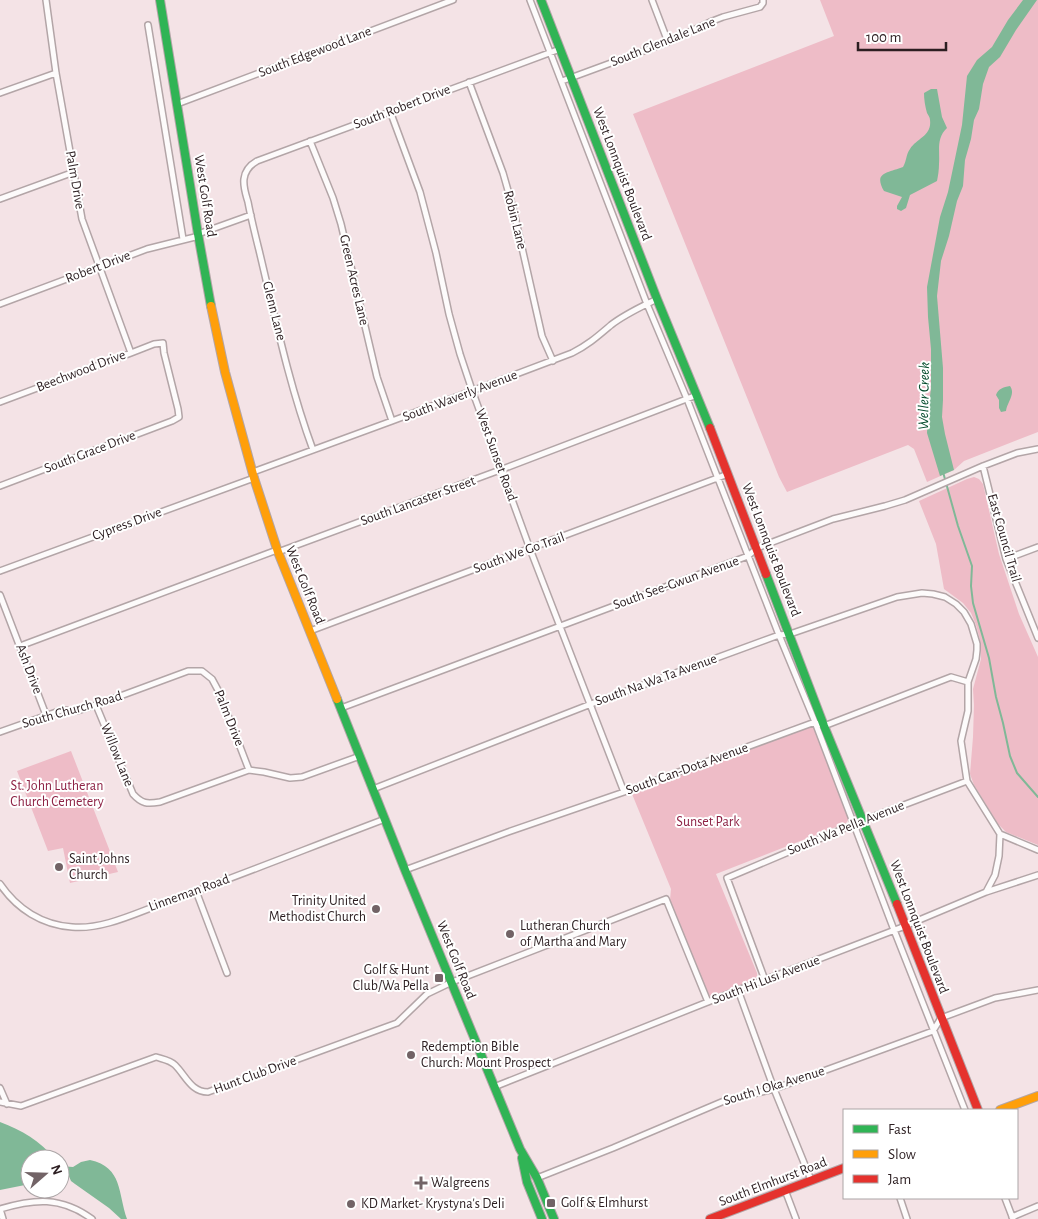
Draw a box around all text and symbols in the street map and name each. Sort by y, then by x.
street label: South Glendale Lane [609,15,717,69]
scale bar [858,20,946,52]
street label: South Edgewood Lane [257,24,373,80]
text: 100 m [866,30,901,45]
street label: South Robert Drive [352,82,452,132]
street label: West Lonnquist Boulevard [590,105,654,243]
street label: Palm Drive [63,149,87,211]
street label: West Golf Road [192,154,218,238]
street label: Robin Lane [501,189,529,251]
street label: Green Acres Lane [337,233,371,327]
street label: Robert Drive [64,248,132,286]
street label: Glenn Lane [260,280,288,342]
street label: Beechwood Drive [34,348,128,394]
water label: Weller Creek [916,362,932,430]
street label: South Waverly Avenue [401,368,519,424]
street label: West Sunset Road [473,407,519,503]
street label: South Grace Drive [42,428,138,476]
street label: South Lancaster Street [359,474,478,528]
street label: West Lonnquist Boulevard [739,481,803,619]
street label: East Council Trail [985,492,1023,584]
street label: Cypress Drive [90,505,164,543]
street label: South We Go Trail [471,530,567,576]
street label: West Golf Road [283,544,327,626]
street label: South See-Gwun Avenue [611,554,741,612]
street label: Ash Drive [13,642,45,696]
street label: South Na Wa Ta Avenue [593,651,719,709]
street label: Palm Drive [211,688,247,748]
street label: South Church Road [20,689,124,731]
street label: Willow Lane [98,721,136,789]
street label: South Can-Dota Avenue [624,740,750,798]
park label: St. John Lutheran Church Cemetery [10,779,104,809]
street label: South Wa Pella Avenue [786,798,906,858]
park label: Sunset Park [676,815,740,829]
place label: Saint Johns Church [69,852,130,882]
street label: West Lonnquist Boulevard [887,858,951,996]
marker: Saint Johns Church [53,861,65,873]
street label: Linneman Road [147,872,231,914]
place label: Trinity United Methodist Church [269,894,366,924]
marker: Trinity United Methodist Church [370,903,382,915]
street label: West Golf Road [434,919,478,1001]
place label: Lutheran Church of Martha and Mary [520,919,626,949]
marker: Lutheran Church of Martha and Mary [504,928,516,940]
street label: South Hi Lusi Avenue [710,953,822,1007]
place label: Golf & Hunt Club/Wa Pella [353,963,430,993]
marker: Golf & Hunt Club/Wa Pella [433,972,445,984]
place label: Redemption Bible Church: Mount Prospect [421,1040,552,1070]
marker: Redemption Bible Church: Mount Prospect [405,1049,417,1061]
street label: Hunt Club Drive [212,1054,298,1096]
street label: South I Oka Avenue [722,1064,826,1108]
legend [843,1109,1018,1199]
text: Fast [888,1122,912,1137]
text: Slow [888,1147,916,1162]
north arrow [20,1149,70,1199]
street label: South Elmhurst Road [717,1155,829,1209]
text: N [48,1163,65,1177]
text: Jam [888,1172,911,1187]
place label: Walgreens [431,1176,489,1190]
marker: Walgreens [415,1177,427,1189]
place label: Golf & Elmhurst [561,1196,648,1210]
place label: KD Market- Krystyna's Deli [361,1197,505,1211]
marker: Golf & Elmhurst [545,1197,557,1209]
marker: KD Market- Krystyna's Deli [345,1198,357,1210]

